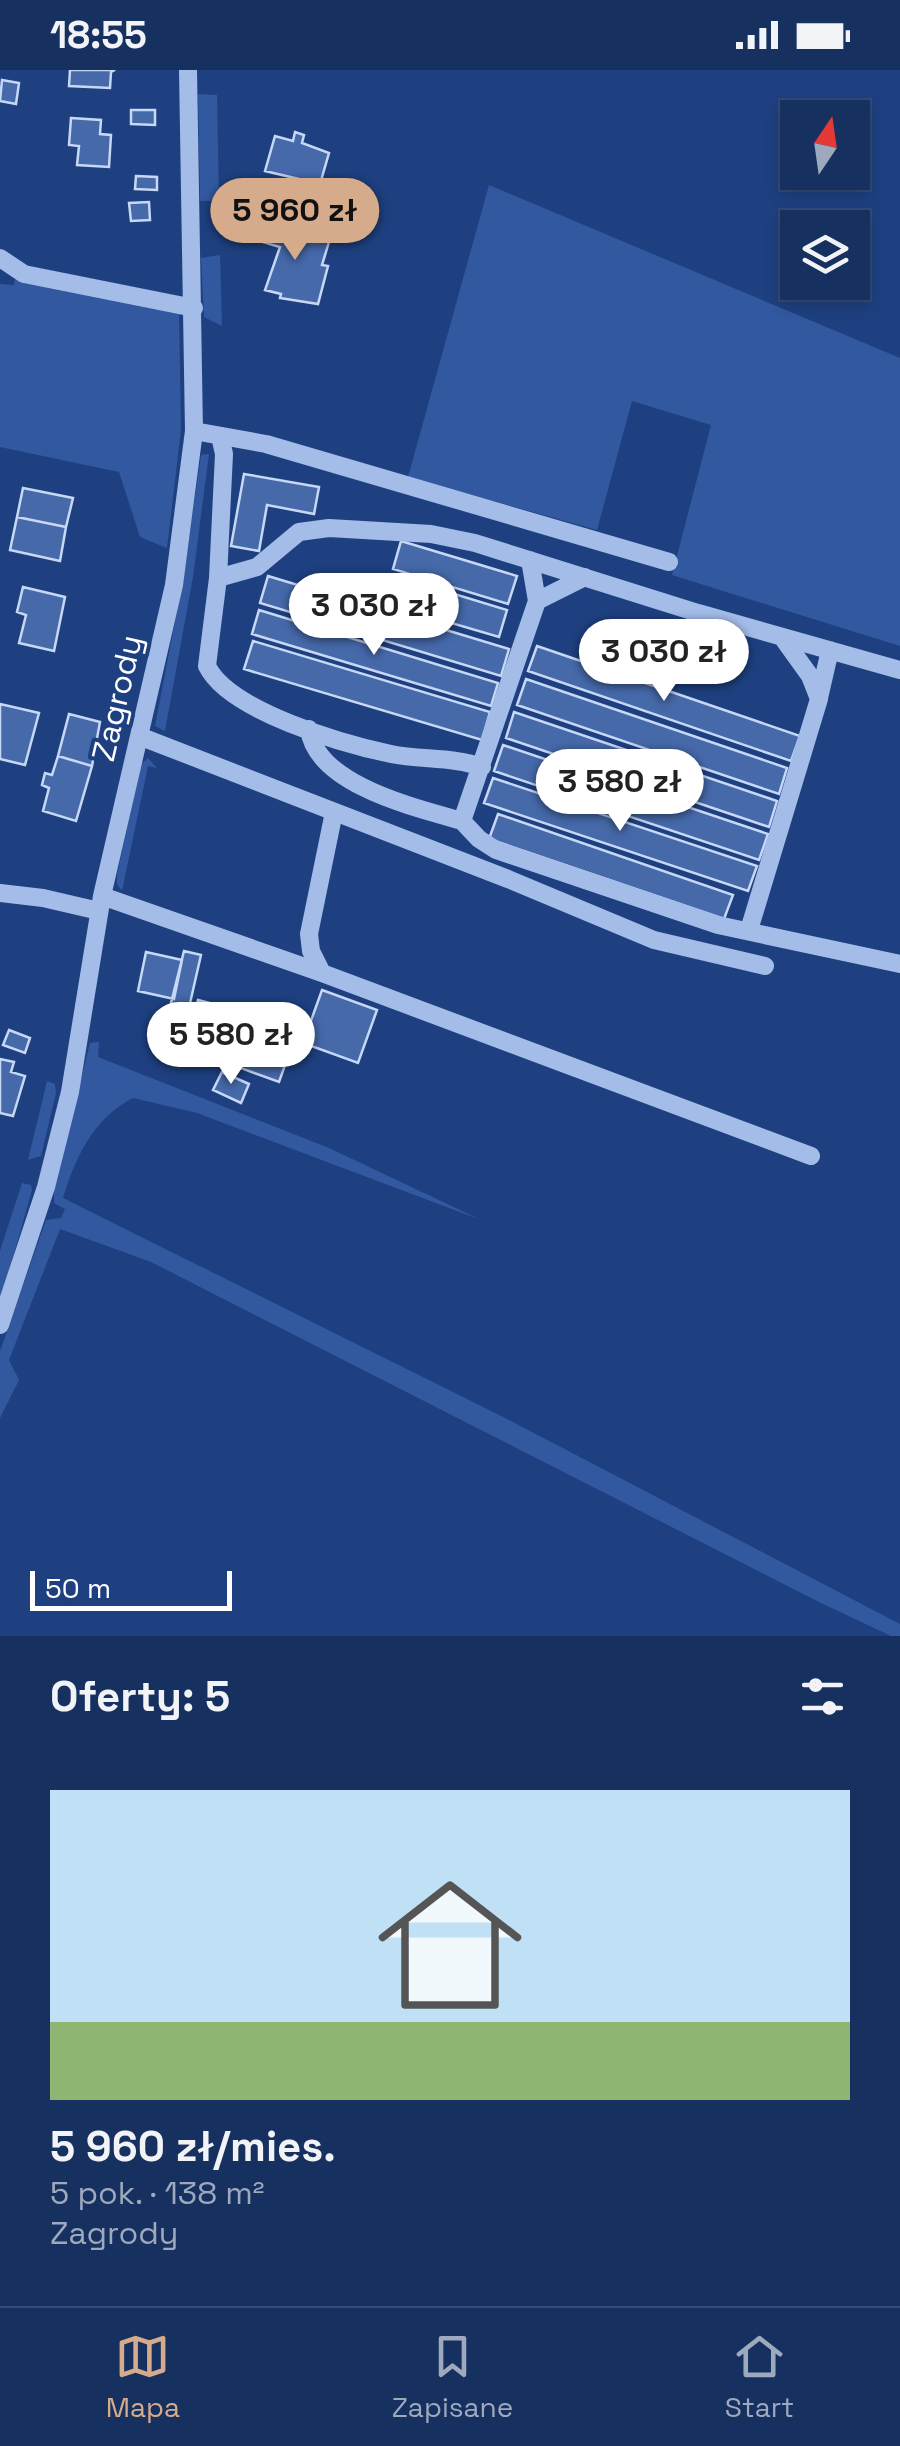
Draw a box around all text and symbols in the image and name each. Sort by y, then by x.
text: 18:55 [50,11,147,59]
north arrow [780,100,870,190]
map controls [780,100,870,300]
pin: 5 960 zł [192,178,398,263]
text: 5 960 zł [232,190,358,230]
button: layers [780,210,870,300]
pin: 3 030 zł [271,573,477,658]
text: 3 030 zł [311,585,437,625]
pin: 3 030 zł [561,619,767,704]
street label: Zagrody [83,631,151,765]
text: 3 030 zł [601,631,727,671]
pin: 3 580 zł [517,749,723,834]
text: 3 580 zł [558,761,682,801]
pin: 5 580 zł [128,1002,334,1087]
text: 5 580 zł [169,1014,293,1054]
scale bar [30,1566,232,1610]
text: 50 m [45,1570,111,1606]
icon: filters [795,1669,850,1724]
text: Oferty: 5 [50,1670,230,1723]
icon: home [360,1855,540,2035]
text: 5 960 zł/mies. [50,2120,336,2173]
text: 5 pok. · 138 m² [50,2173,265,2213]
text: Zagrody [50,2213,178,2253]
tab: Mapa [106,2329,180,2425]
tab: Zapisane [392,2329,513,2425]
tab: Start [725,2329,794,2425]

